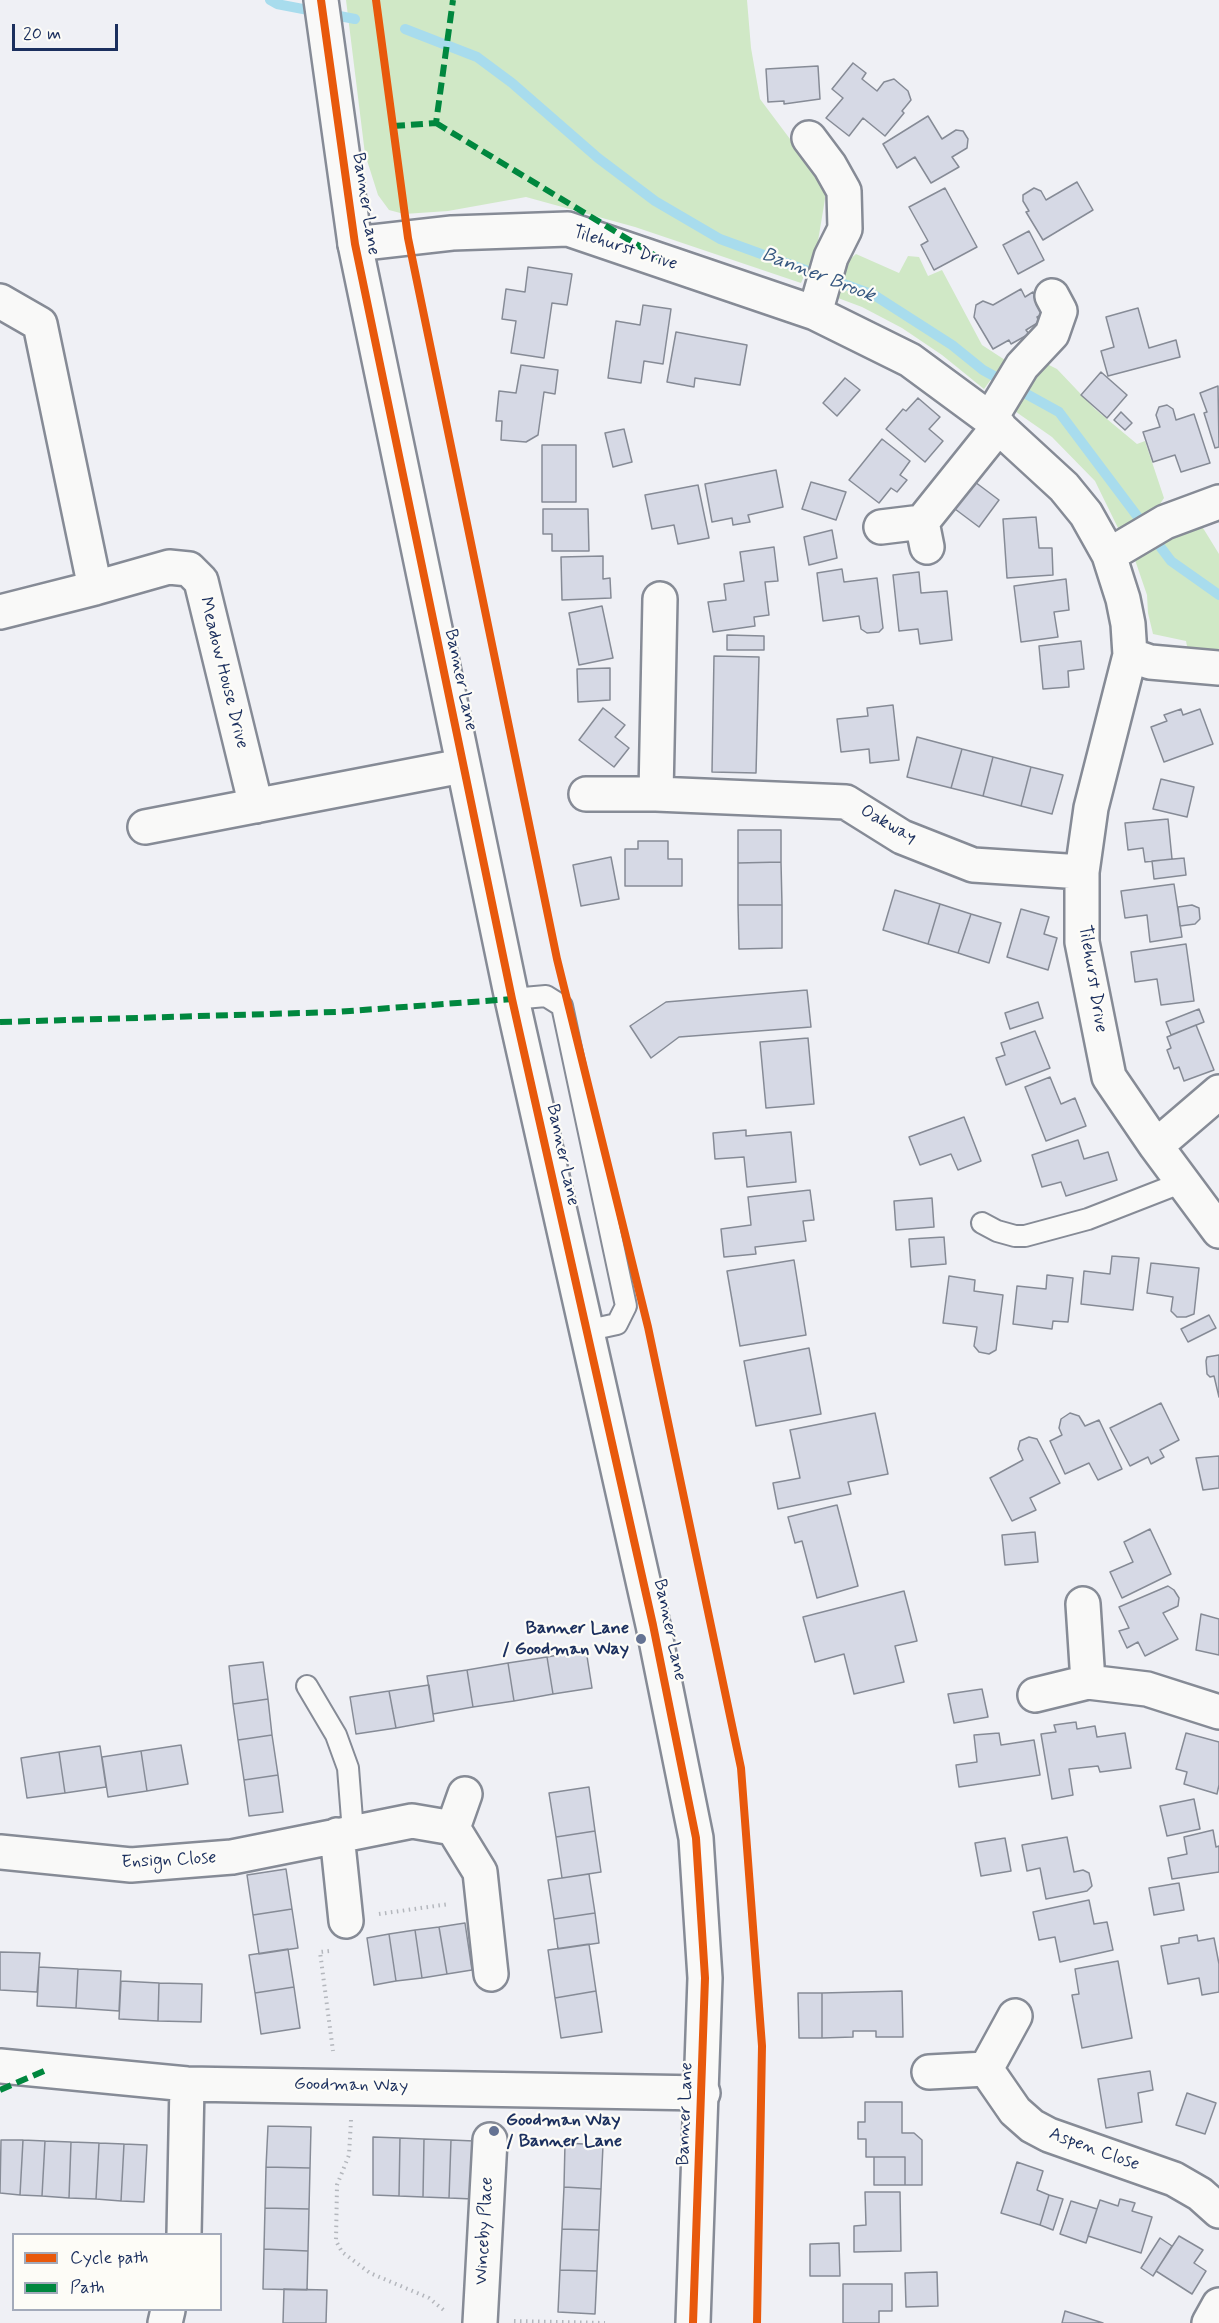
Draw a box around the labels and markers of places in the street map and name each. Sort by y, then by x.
place label: Banner Lane / Goodman Way [502,1618,629,1660]
marker: Banner Lane / Goodman Way [634,1632,648,1646]
place label: Goodman Way / Banner Lane [506,2110,622,2152]
marker: Goodman Way / Banner Lane [487,2124,501,2138]

